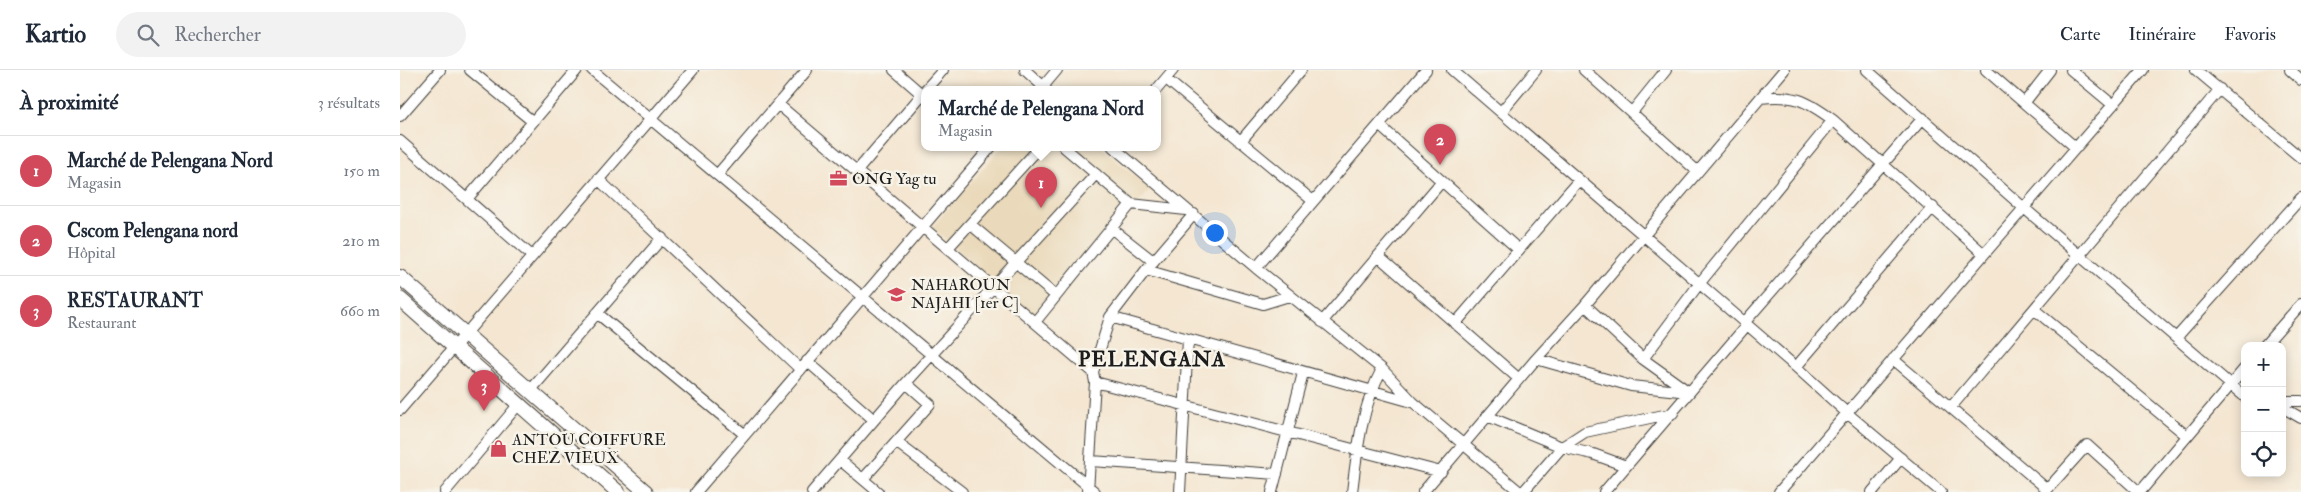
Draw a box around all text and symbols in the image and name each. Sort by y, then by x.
search box [116,12,466,57]
text: Kartio [25,19,86,50]
icon: search [134,21,162,49]
text: Rechercher [174,23,261,47]
text: Carte [2060,23,2101,46]
text: Itinéraire [2129,23,2196,46]
text: Favoris [2224,23,2276,46]
popup [921,86,1161,151]
text: À proximité [20,89,118,116]
text: 3 résultats [318,93,380,113]
text: Marché de Pelengana Nord [938,97,1144,121]
text: Magasin [938,121,992,141]
pin: 2 [1424,124,1456,165]
text: Marché de Pelengana Nord [67,149,273,173]
text: 1 [33,161,39,181]
text: 150 m [343,161,380,181]
pin: 1 [1025,167,1057,208]
office icon: ONG Yag tu [828,169,848,189]
place label: ONG Yag tu [852,169,937,189]
text: Magasin [67,173,121,193]
text: Cscom Pelengana nord [67,219,238,243]
your location [1202,220,1228,246]
text: 2 [32,231,40,251]
text: 210 m [342,231,380,251]
text: Hôpital [67,243,116,263]
place label: NAHAROUN NAJAHI [1er C] [911,275,1019,314]
school or university icon: NAHAROUN NAJAHI [1er C] [887,284,907,304]
text: RESTAURANT [67,289,203,313]
text: 3 [33,301,39,321]
text: 660 m [340,301,380,321]
text: Restaurant [67,313,136,333]
map controls [2241,342,2286,477]
button: + [2241,342,2286,387]
district label: PELENGANA [1078,346,1226,373]
pin: 3 [468,370,500,411]
button: − [2241,387,2286,432]
place label: ANTOU COIFFURE CHEZ VIEUX [511,430,666,468]
button: locate [2241,432,2286,477]
shop icon: ANTOU COIFFURE CHEZ VIEUX [488,439,508,459]

